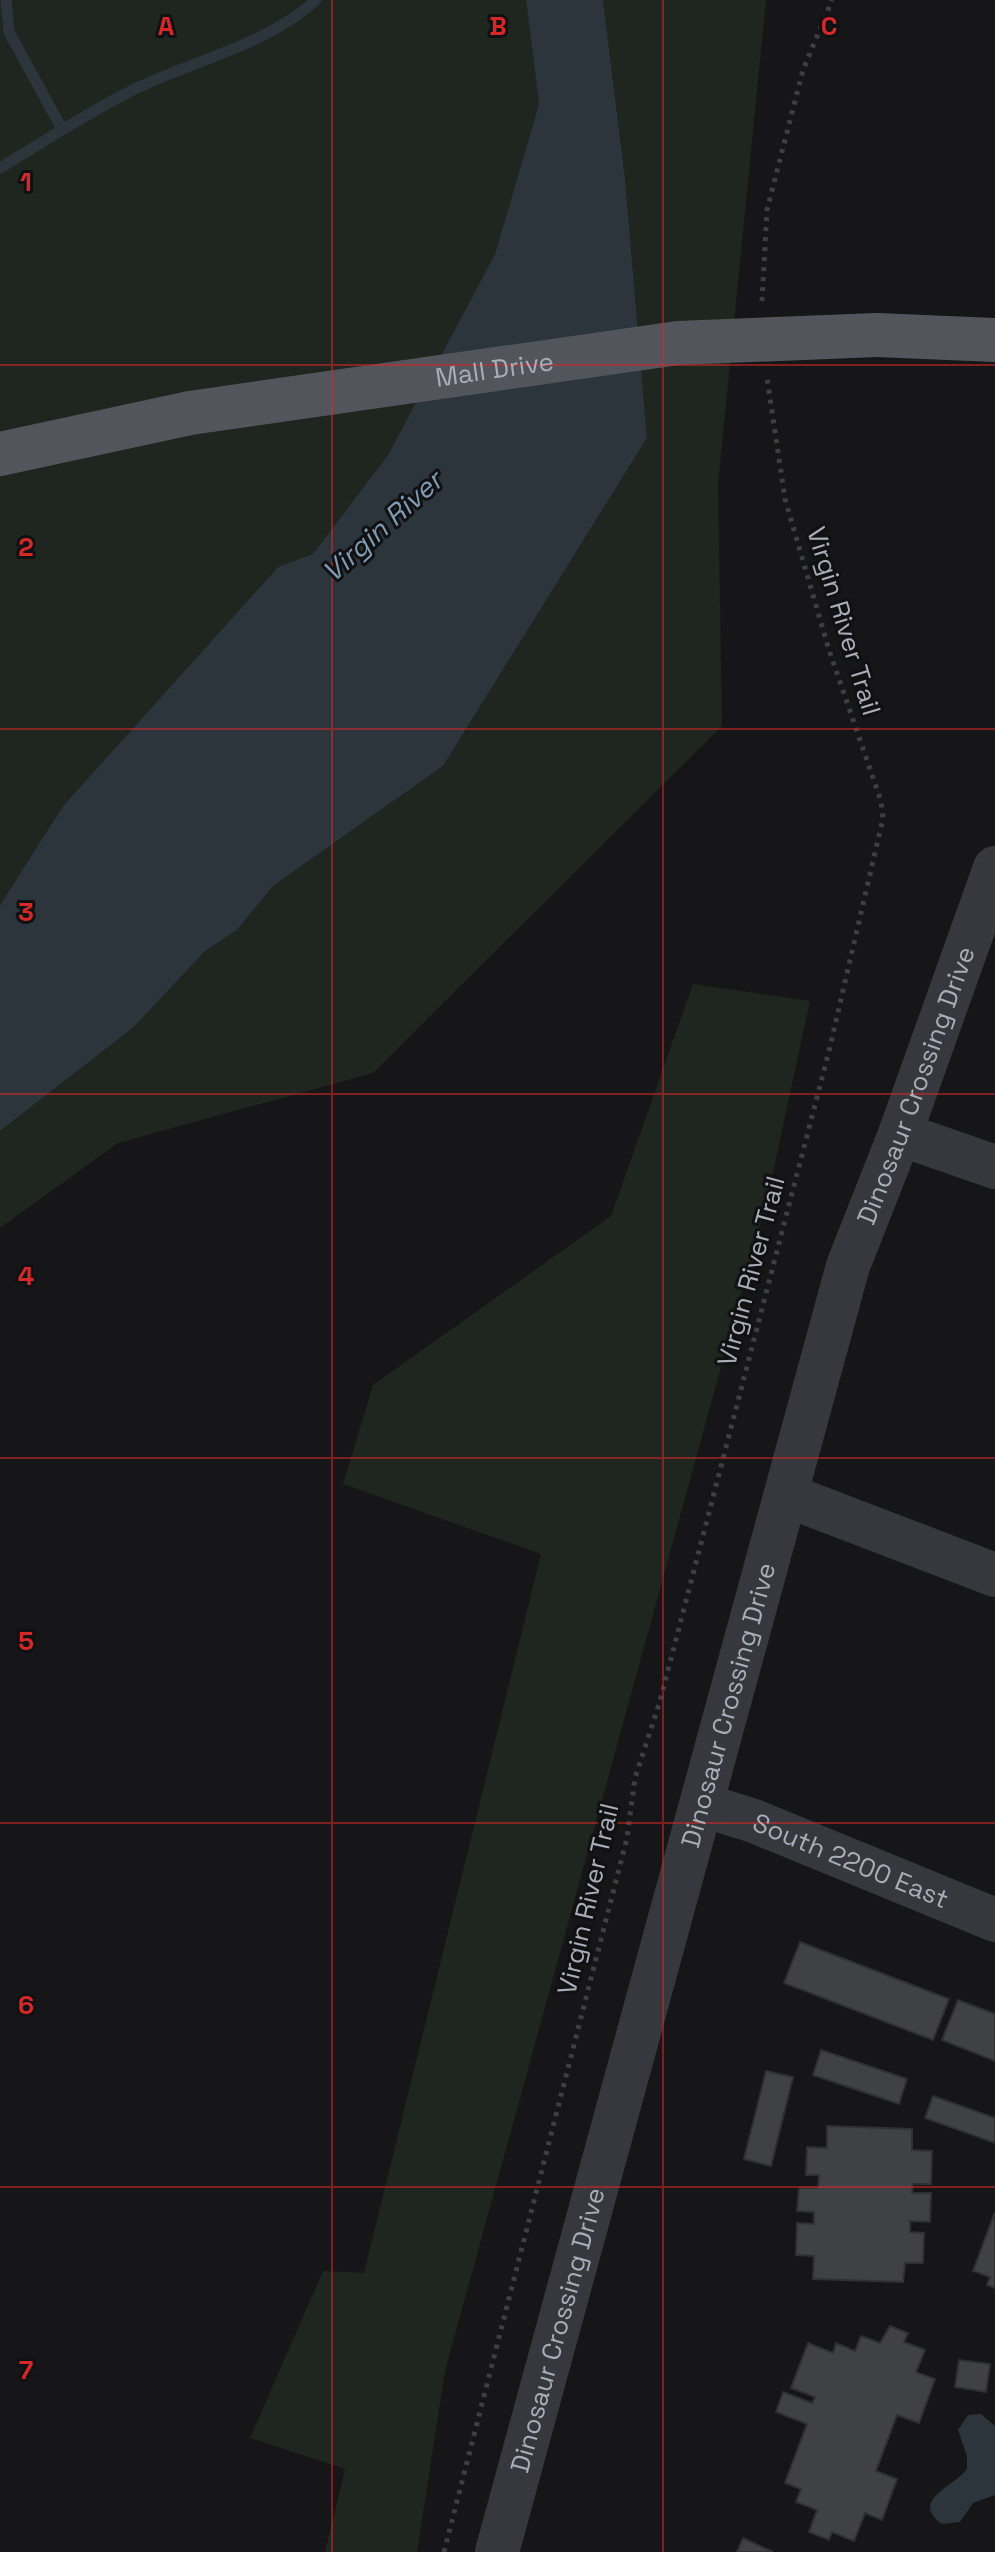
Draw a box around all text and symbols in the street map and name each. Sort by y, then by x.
text: A [158,9,175,43]
text: B [489,9,507,43]
text: C [821,9,837,43]
text: 1 [20,165,32,199]
street label: Mall Drive [433,344,556,395]
water label: Virgin River [314,460,452,589]
street label: Virgin River Trail [799,523,889,719]
text: 2 [18,530,34,564]
text: 3 [18,895,34,929]
street label: Dinosaur Crossing Drive [849,942,983,1229]
street label: Virgin River Trail [709,1172,793,1370]
text: 4 [18,1259,34,1293]
street label: Dinosaur Crossing Drive [673,1559,783,1851]
text: 5 [18,1624,34,1658]
street label: Virgin River Trail [549,1800,627,1998]
street label: South 2200 East [748,1805,954,1916]
text: 6 [18,1988,34,2022]
street label: Dinosaur Crossing Drive [502,2184,613,2476]
text: 7 [19,2353,33,2387]

